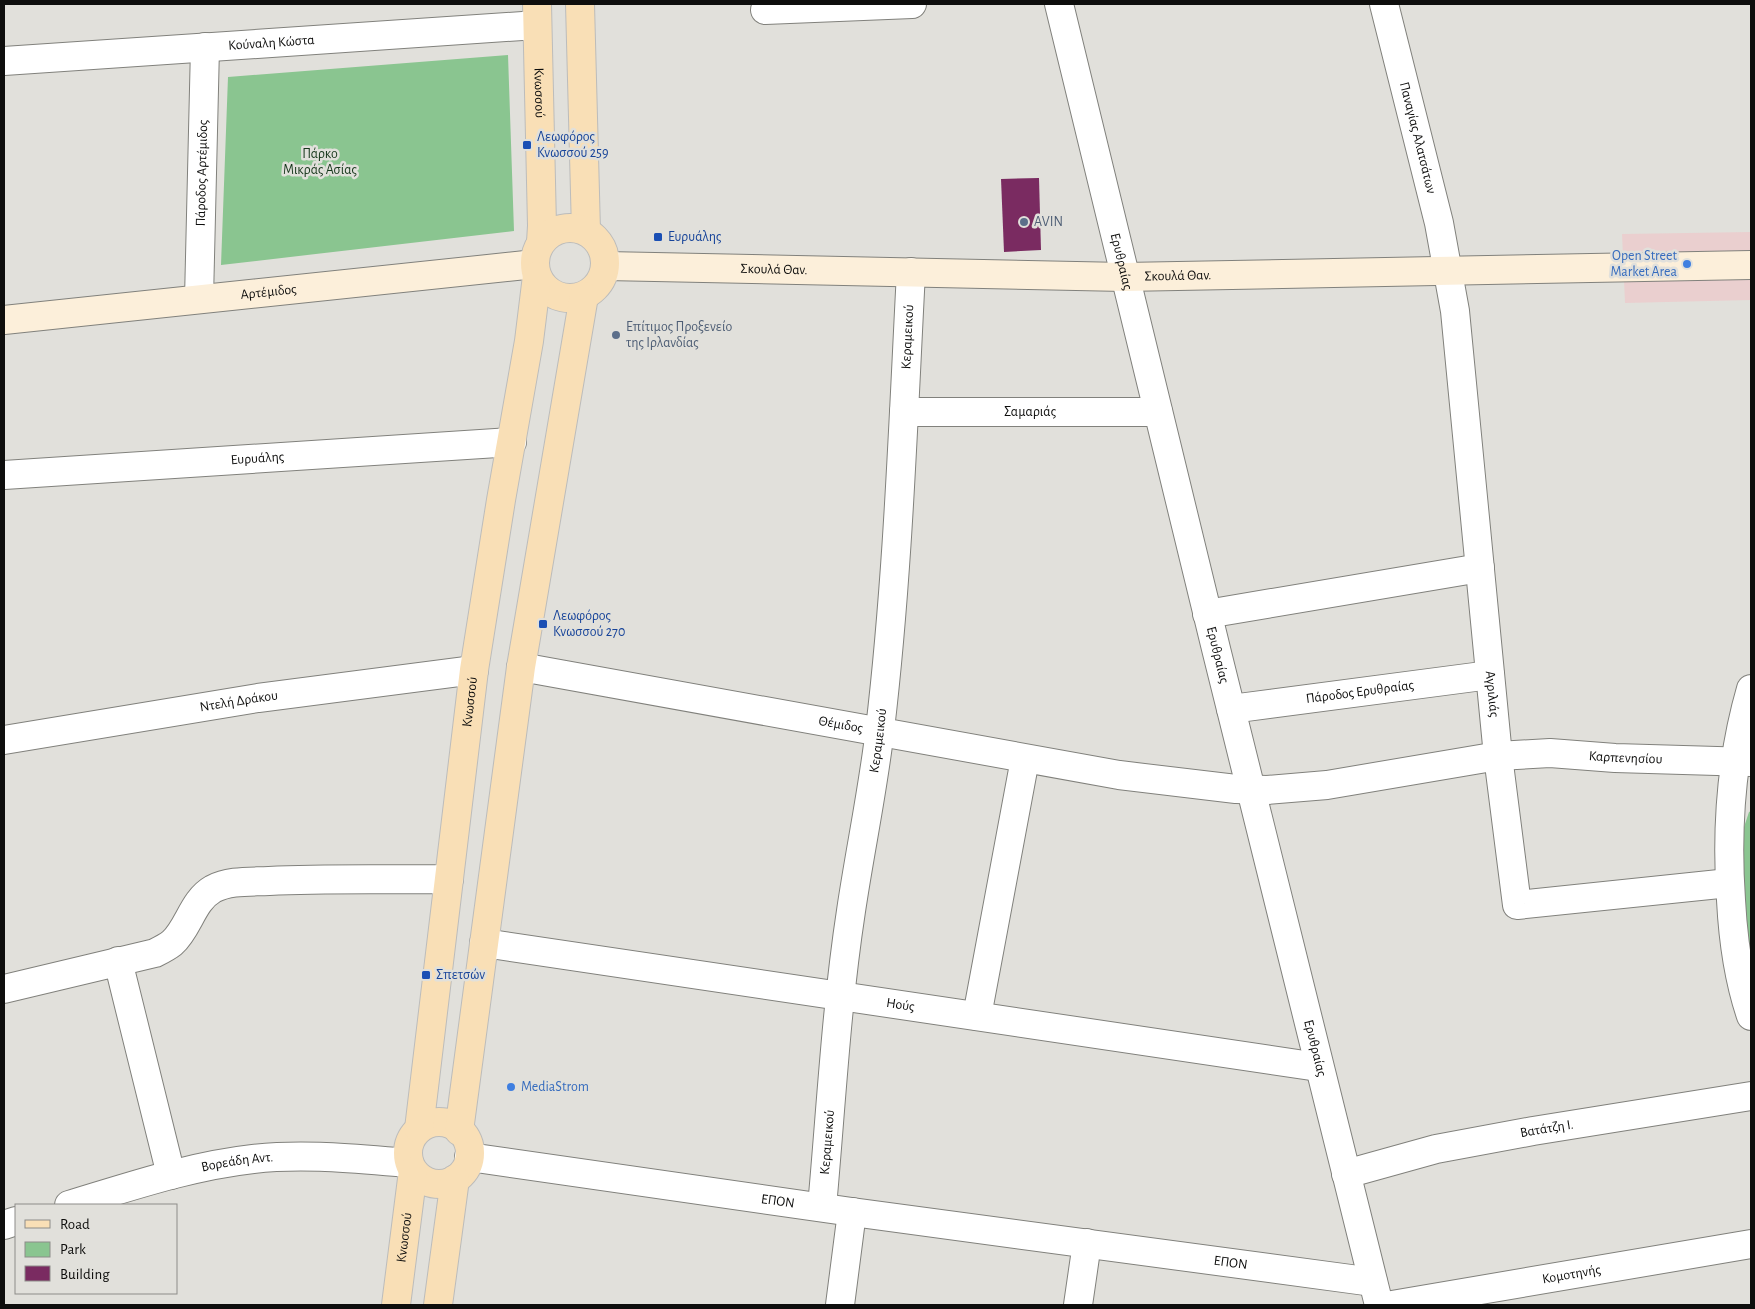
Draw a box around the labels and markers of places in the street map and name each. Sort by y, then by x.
place label: Λεωφόρος Κνωσσού 259 [537,130,608,160]
marker: Λεωφόρος Κνωσσού 259 [521,139,533,151]
place label: AVIN [1034,215,1063,229]
marker: AVIN [1018,216,1030,228]
place label: Ευρυάλης [668,230,722,244]
marker: Ευρυάλης [652,231,664,243]
place label: Open Street Market Area [1610,249,1678,279]
marker: Open Street Market Area [1681,258,1693,270]
place label: Επίτιμος Προξενείο της Ιρλανδίας [625,320,732,350]
marker: Επίτιμος Προξενείο της Ιρλανδίας [610,329,622,341]
place label: Λεωφόρος Κνωσσού 270 [553,609,625,639]
marker: Λεωφόρος Κνωσσού 270 [537,618,549,630]
place label: Σπετσών [436,968,485,982]
marker: Σπετσών [420,969,432,981]
place label: MediaStrom [521,1080,589,1094]
marker: MediaStrom [505,1081,517,1093]

